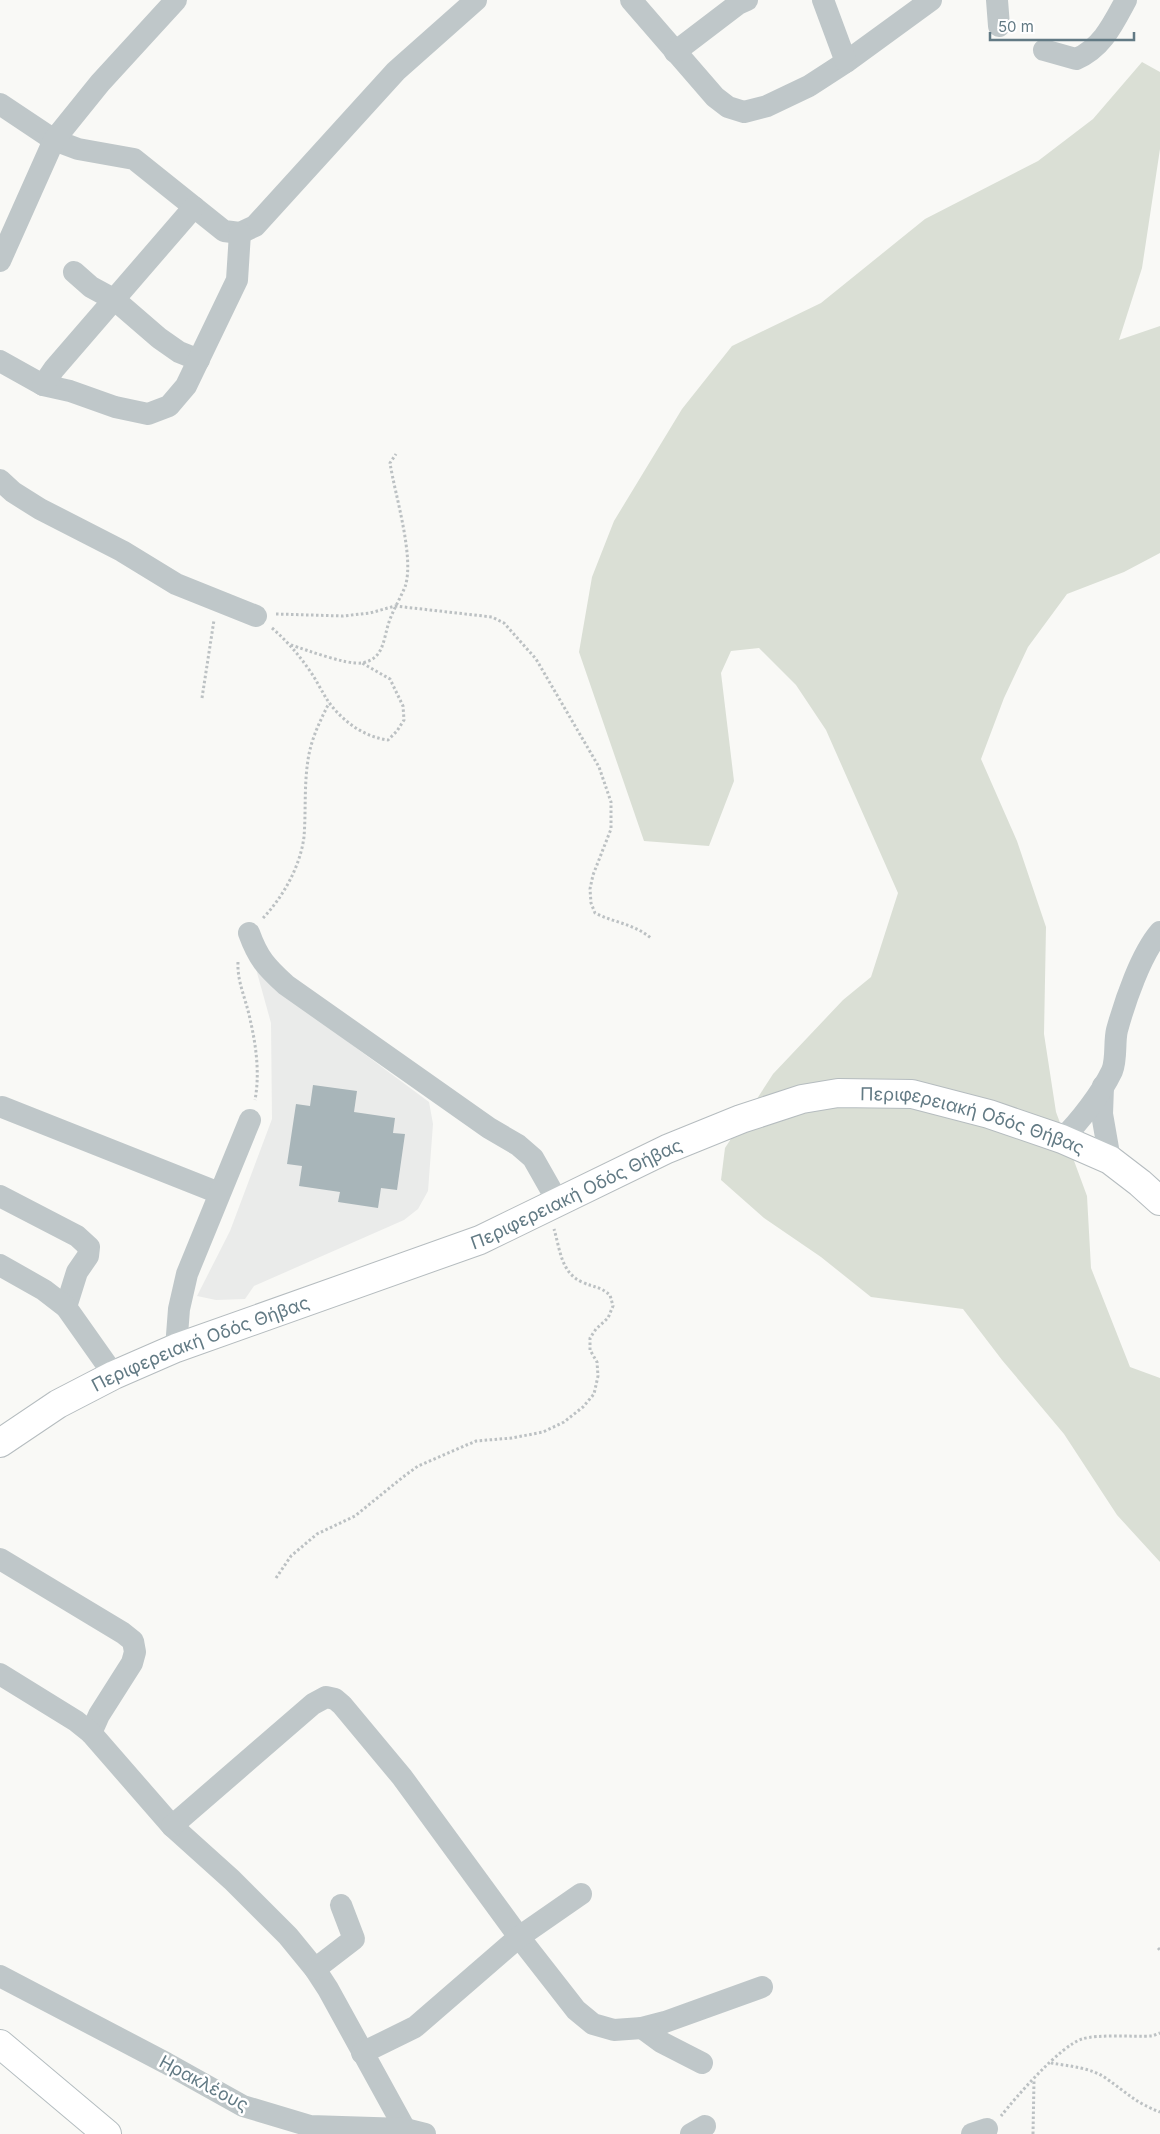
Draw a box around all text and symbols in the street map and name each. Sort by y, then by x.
scale bar [990,10,1134,42]
text: 50 m [998,17,1034,36]
street label: Περιφερειακή Οδός Θήβας [860,1083,1088,1158]
street label: Περιφερειακή Οδός Θήβας [468,1134,685,1253]
street label: Περιφερειακή Οδός Θήβας [88,1291,312,1395]
street label: Ηρακλέους [156,2051,252,2115]

